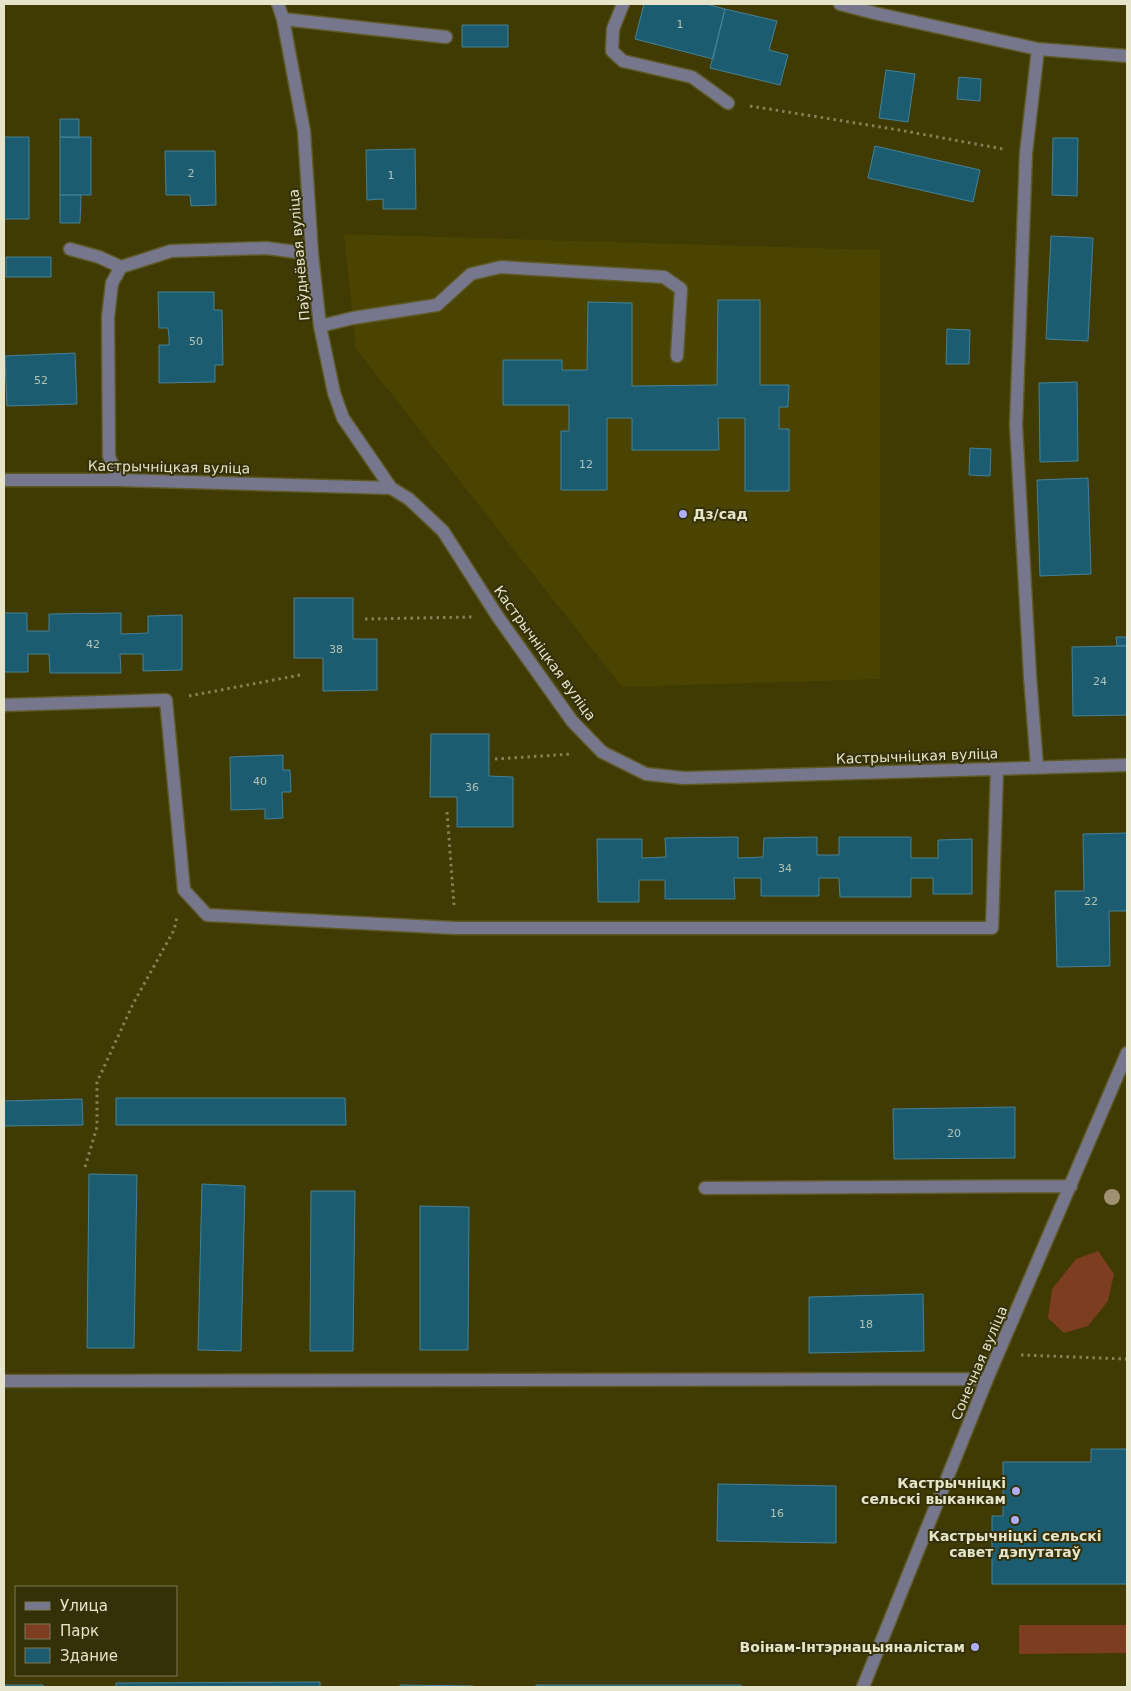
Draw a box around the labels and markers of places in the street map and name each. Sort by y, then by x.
place label: Дз/сад [693,506,748,522]
marker: Дз/сад [677,508,689,520]
place label: Кастрычніцкі сельскі выканкам [861,1475,1006,1507]
marker: Кастрычніцкі сельскі выканкам [1010,1485,1022,1497]
marker: Кастрычніцкі сельскі савет дэпутатаў [1009,1514,1021,1526]
place label: Кастрычніцкі сельскі савет дэпутатаў [928,1528,1102,1560]
place label: Воінам-Інтэрнацыяналістам [740,1639,965,1655]
marker: Воінам-Інтэрнацыяналістам [969,1641,981,1653]

